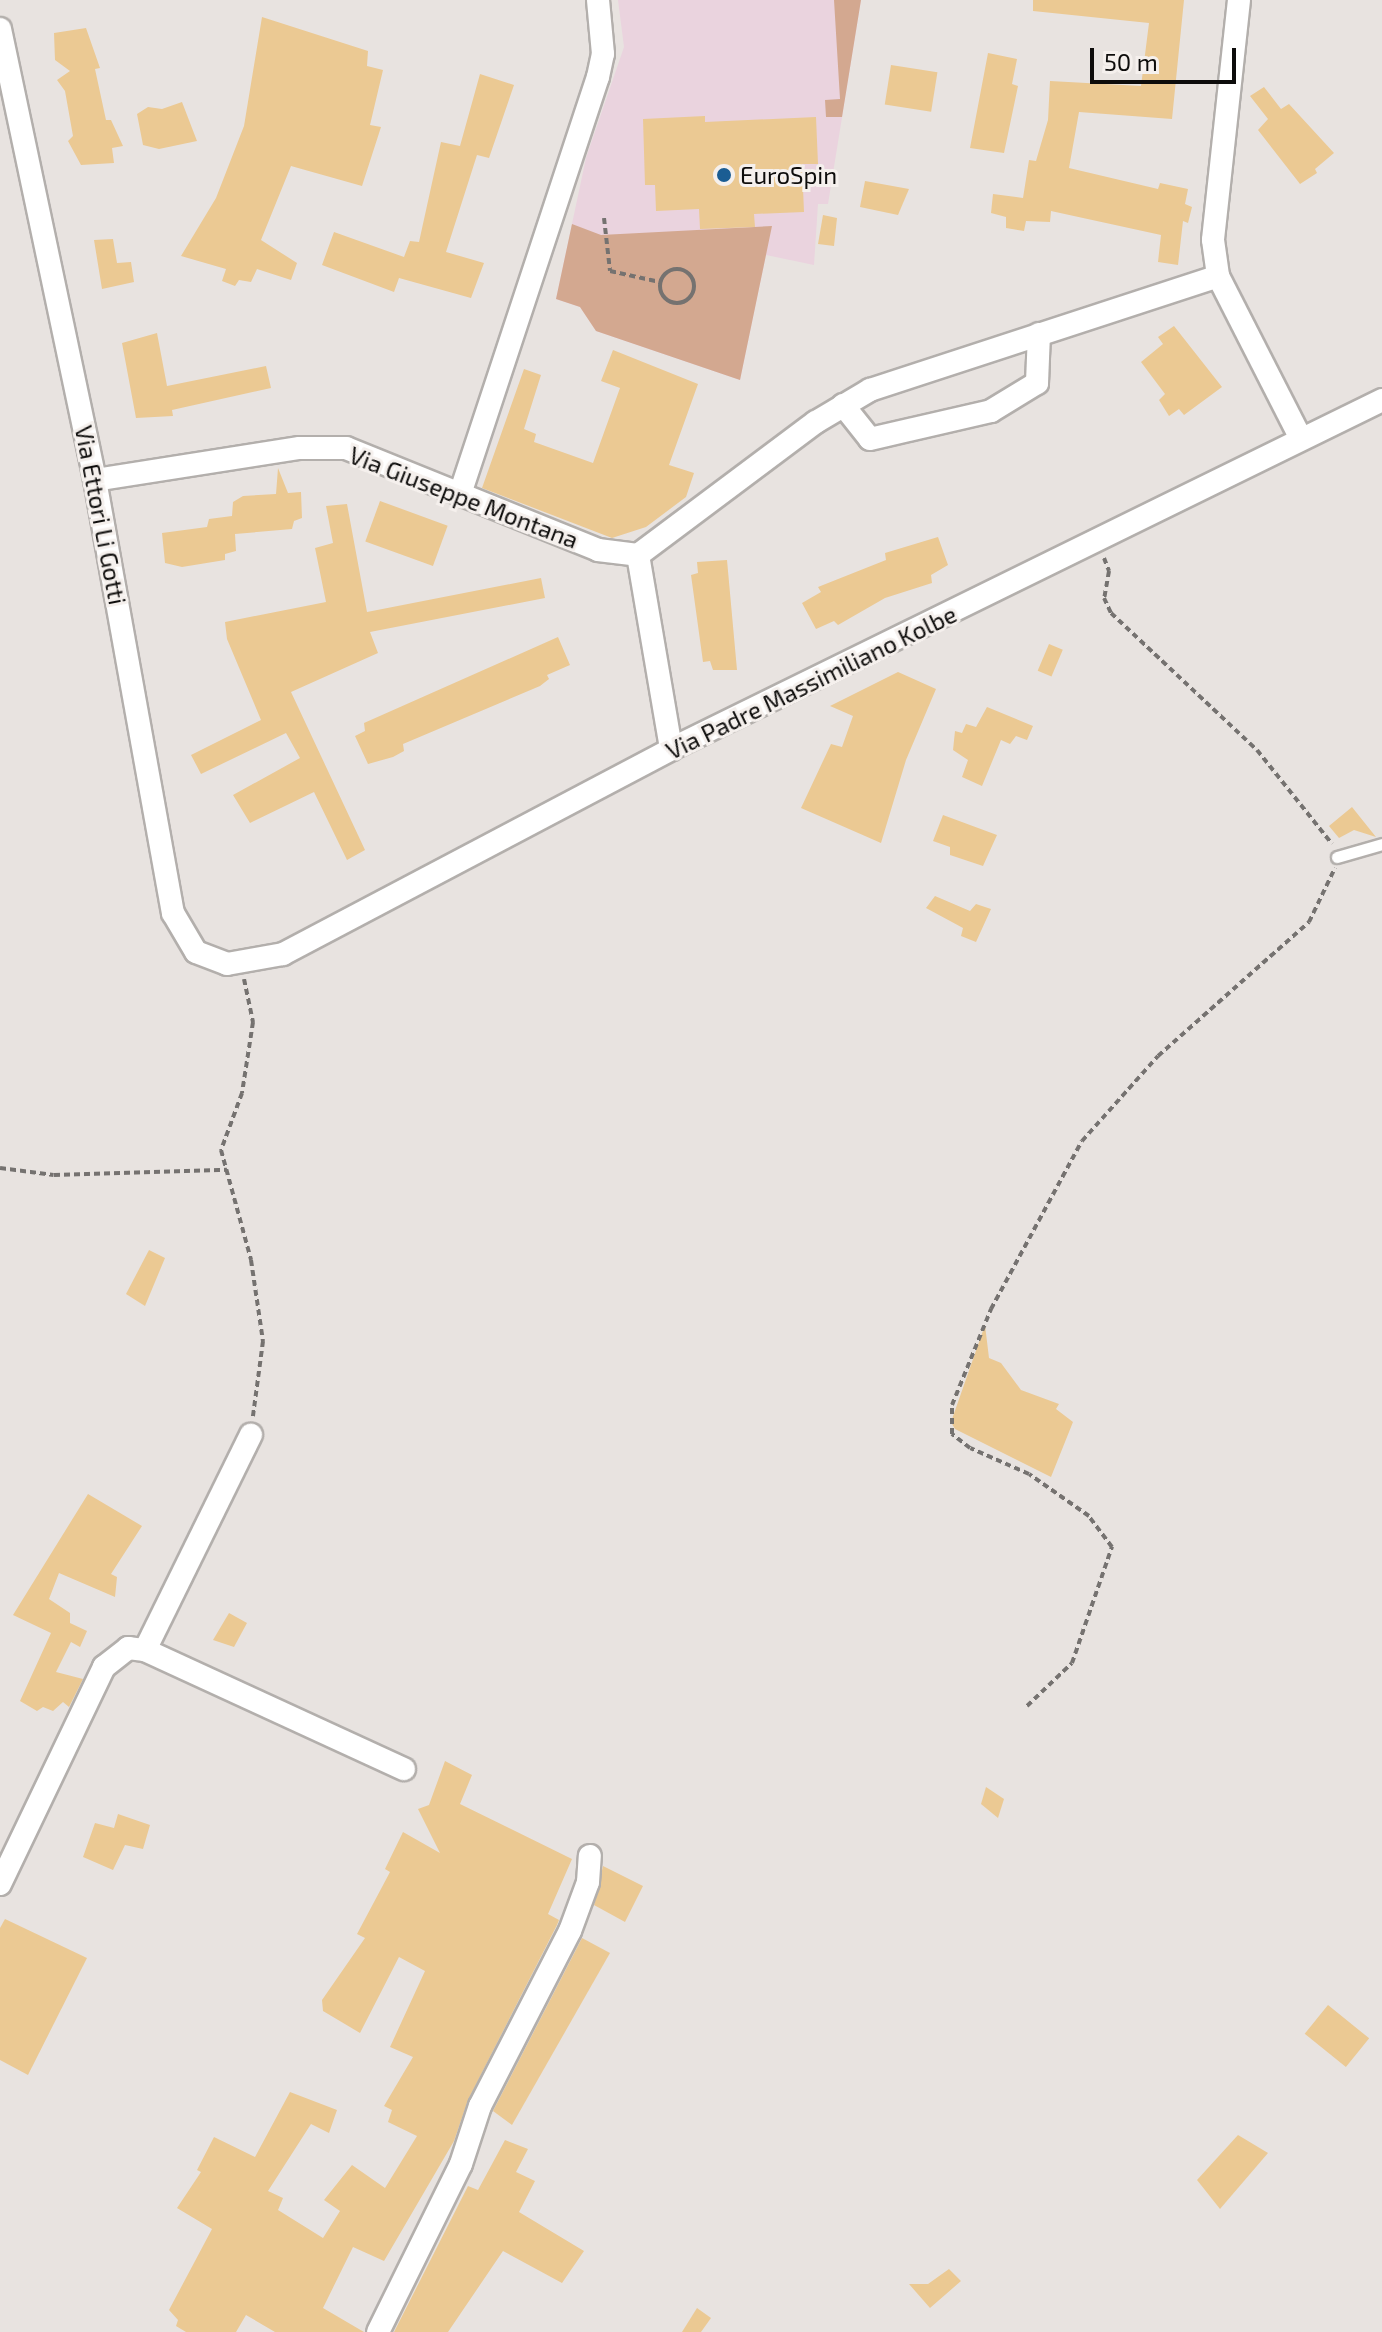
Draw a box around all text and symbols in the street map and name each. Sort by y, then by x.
scale bar [1094,32,1240,82]
text: 50 m [1104,47,1158,76]
place label: EuroSpin [740,161,837,189]
marker: EuroSpin [715,166,733,184]
street label: Via Ettori Li Gotti [70,423,132,607]
street label: Via Giuseppe Montana [345,440,583,554]
street label: Via Padre Massimiliano Kolbe [661,599,961,765]

